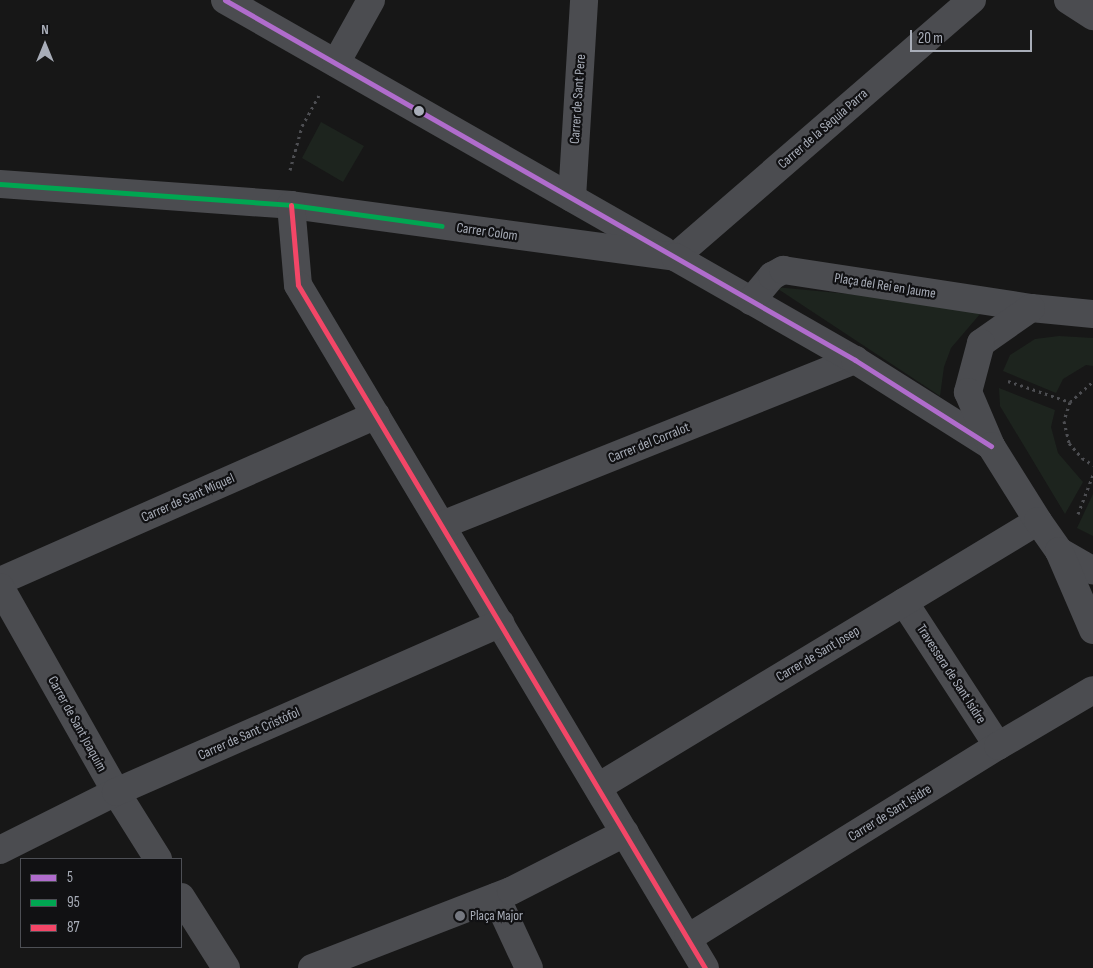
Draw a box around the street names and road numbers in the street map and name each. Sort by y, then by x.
street label: Carrer de Sant Pere [566,53,590,145]
street label: Carrer de la Sèquia Parra [775,85,871,173]
street label: Carrer Colom [455,219,519,245]
street label: Plaça del Rei en Jaume [833,270,937,302]
street label: Carrer del Corralot [606,419,692,467]
street label: Carrer de Sant Miquel [139,470,237,526]
street label: Travessera de Sant Isidre [913,621,989,727]
street label: Carrer de Sant Josep [773,622,863,686]
street label: Carrer de Sant Joaquim [44,673,110,775]
street label: Carrer de Sant Cristòfol [195,704,303,764]
street label: Carrer de Sant Isidre [845,781,935,845]

